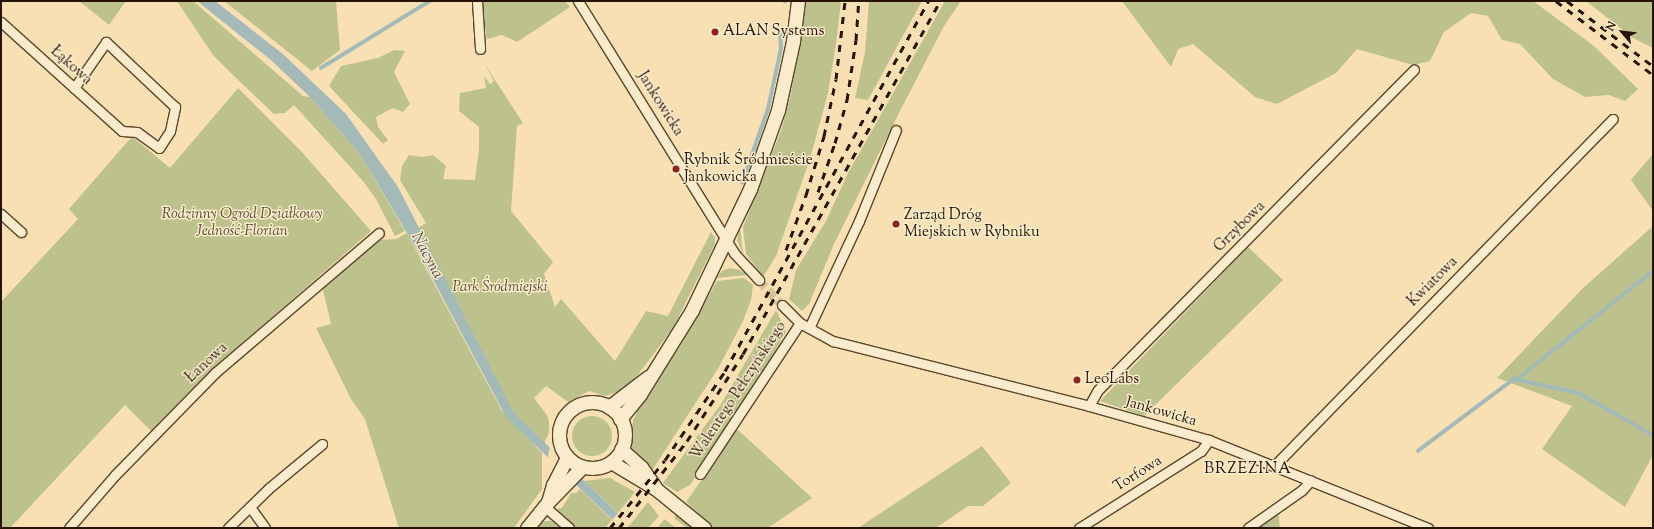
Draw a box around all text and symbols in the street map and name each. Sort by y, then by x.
north arrow [1602,12,1642,52]
text: N [1602,19,1621,34]
place label: ALAN Systems [723,23,824,41]
marker: ALAN Systems [710,27,720,37]
street label: Łąkowa [46,43,96,89]
street label: Jankowicka [633,68,687,140]
place label: Rybnik Śródmieście Jankowicka [684,151,813,186]
marker: Rybnik Śródmieście Jankowicka [671,164,681,174]
street label: Grzybowa [1211,198,1269,256]
park label: Rodzinny Ogród Działkowy Jedność-Florian [162,205,322,240]
place label: Zarząd Dróg Miejskich w Rybniku [904,206,1040,241]
marker: Zarząd Dróg Miejskich w Rybniku [891,219,901,229]
water label: Nacyna [406,229,446,283]
street label: Kwiatowa [1404,253,1462,311]
park label: Park Śródmiejski [452,279,548,297]
street label: Walentego Pełczyńskiego [687,318,791,464]
street label: Łanowa [182,339,232,387]
place label: LeoLabs [1085,371,1139,389]
marker: LeoLabs [1072,375,1082,385]
street label: Jankowicka [1123,393,1199,431]
street label: Torfowa [1110,452,1166,496]
district label: BRZEZINA [1204,460,1292,480]

